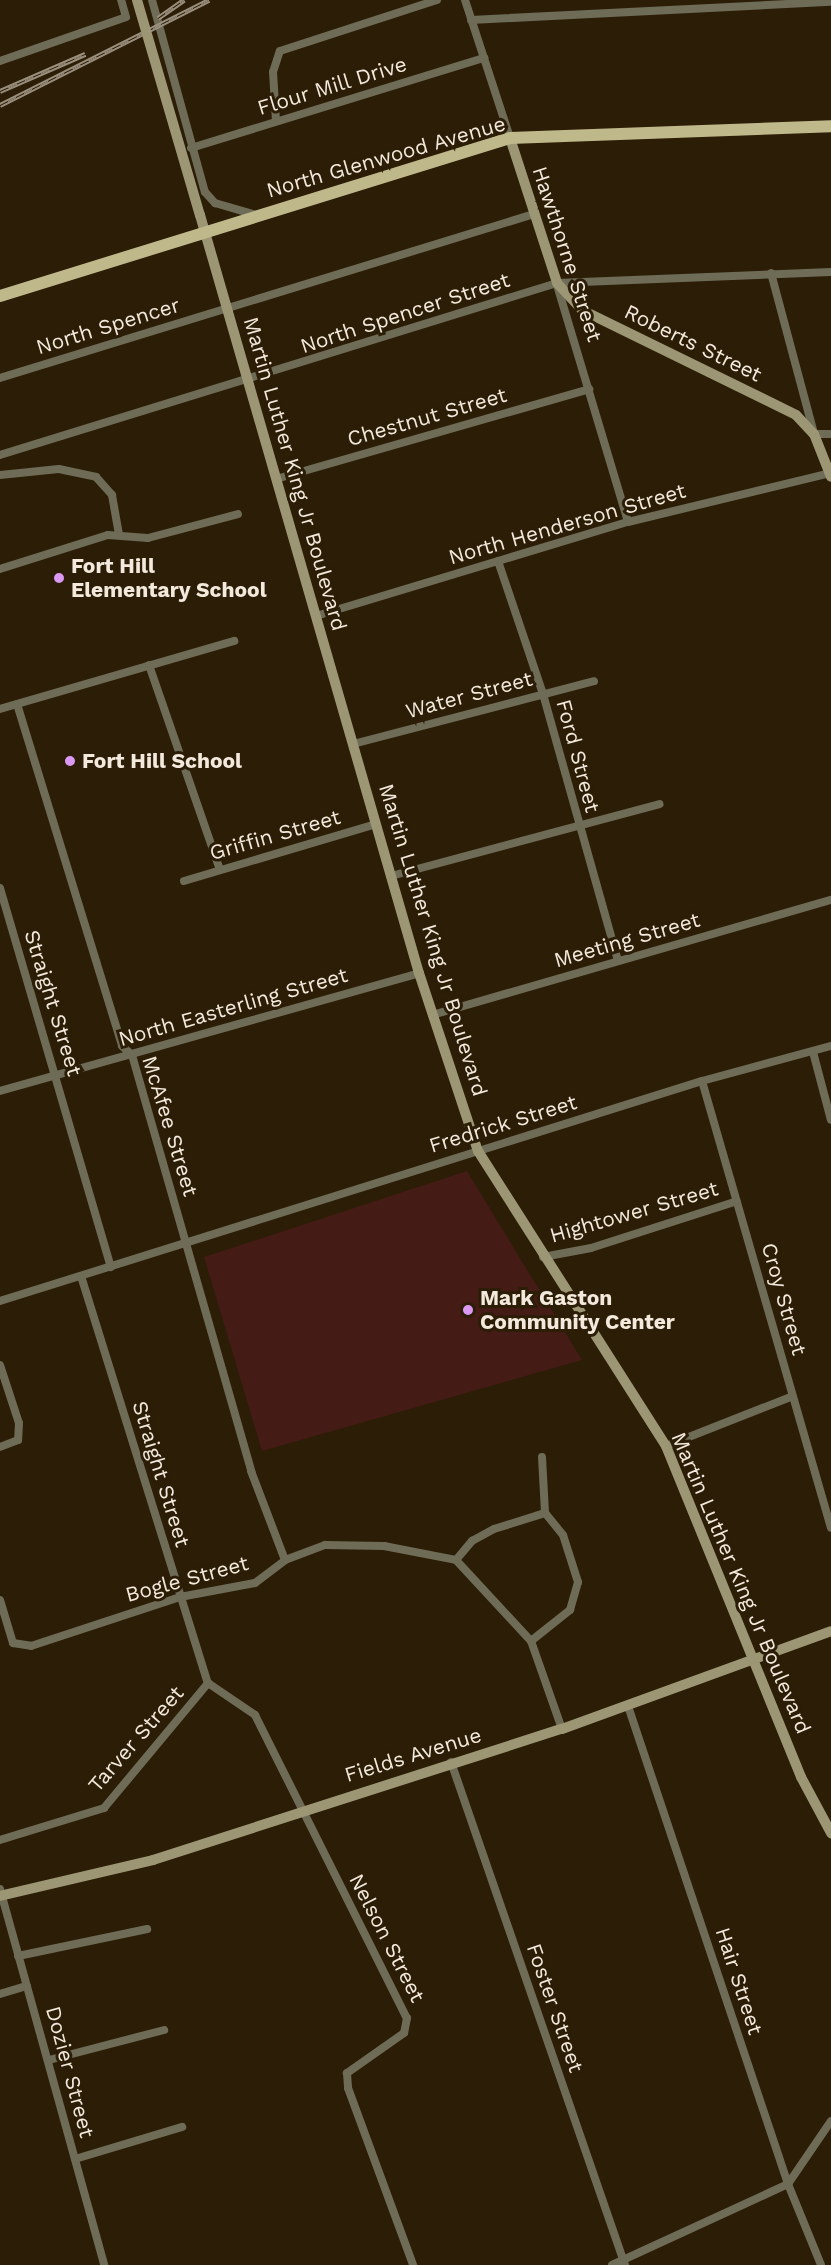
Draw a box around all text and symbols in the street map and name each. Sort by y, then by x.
street label: Flour Mill Drive [254,51,410,121]
street label: North Glenwood Avenue [263,111,509,203]
street label: Hawthorne Street [527,163,607,345]
street label: North Spencer Street [297,267,513,359]
street label: North Spencer [33,292,183,360]
street label: Roberts Street [620,299,766,387]
street label: Martin Luther King Jr Boulevard [238,313,352,635]
street label: Chestnut Street [344,382,510,452]
street label: North Henderson Street [446,478,688,570]
place label: Fort Hill Elementary School [71,553,267,603]
marker: Fort Hill Elementary School [52,571,66,585]
street label: Water Street [403,666,535,724]
street label: Ford Street [551,697,605,815]
place label: Fort Hill School [82,748,242,774]
marker: Fort Hill School [63,754,77,768]
street label: Martin Luther King Jr Boulevard [373,780,493,1100]
street label: Griffin Street [207,804,343,866]
street label: Meeting Street [551,907,703,973]
street label: Straight Street [19,927,87,1079]
street label: North Easterling Street [116,962,350,1052]
street label: McAfee Street [137,1053,203,1199]
street label: Fredrick Street [426,1089,580,1159]
street label: Hightower Street [547,1176,721,1248]
street label: Croy Street [756,1240,812,1358]
place label: Mark Gaston Community Center [480,1285,675,1335]
marker: Mark Gaston Community Center [461,1303,475,1317]
street label: Straight Street [127,1398,195,1550]
street label: Martin Luther King Jr Boulevard [666,1428,816,1738]
street label: Bogle Street [123,1550,251,1608]
street label: Tarver Street [83,1681,189,1797]
street label: Fields Avenue [341,1722,485,1788]
street label: Nelson Street [344,1870,430,2006]
street label: Hair Street [710,1924,768,2038]
street label: Foster Street [521,1940,589,2076]
street label: Dozier Street [40,2003,100,2141]

